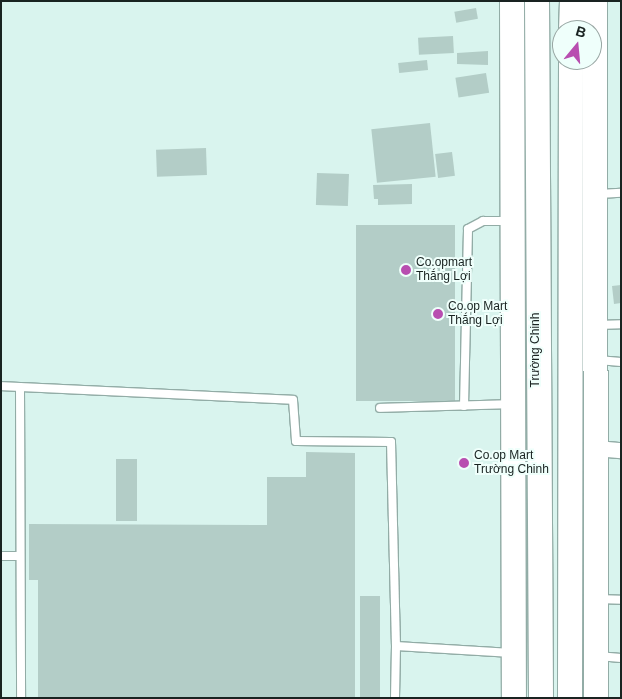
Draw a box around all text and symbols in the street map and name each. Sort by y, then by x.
north arrow [552,20,602,70]
text: B [574,22,588,41]
place label: Co.opmart Thắng Lợi [416,256,472,284]
marker: Co.opmart Thắng Lợi [400,264,412,276]
place label: Co.op Mart Thắng Lợi [448,300,507,328]
marker: Co.op Mart Thắng Lợi [432,308,444,320]
street label: Trường Chinh [529,313,543,387]
place label: Co.op Mart Trường Chinh [474,449,549,477]
marker: Co.op Mart Trường Chinh [458,457,470,469]

